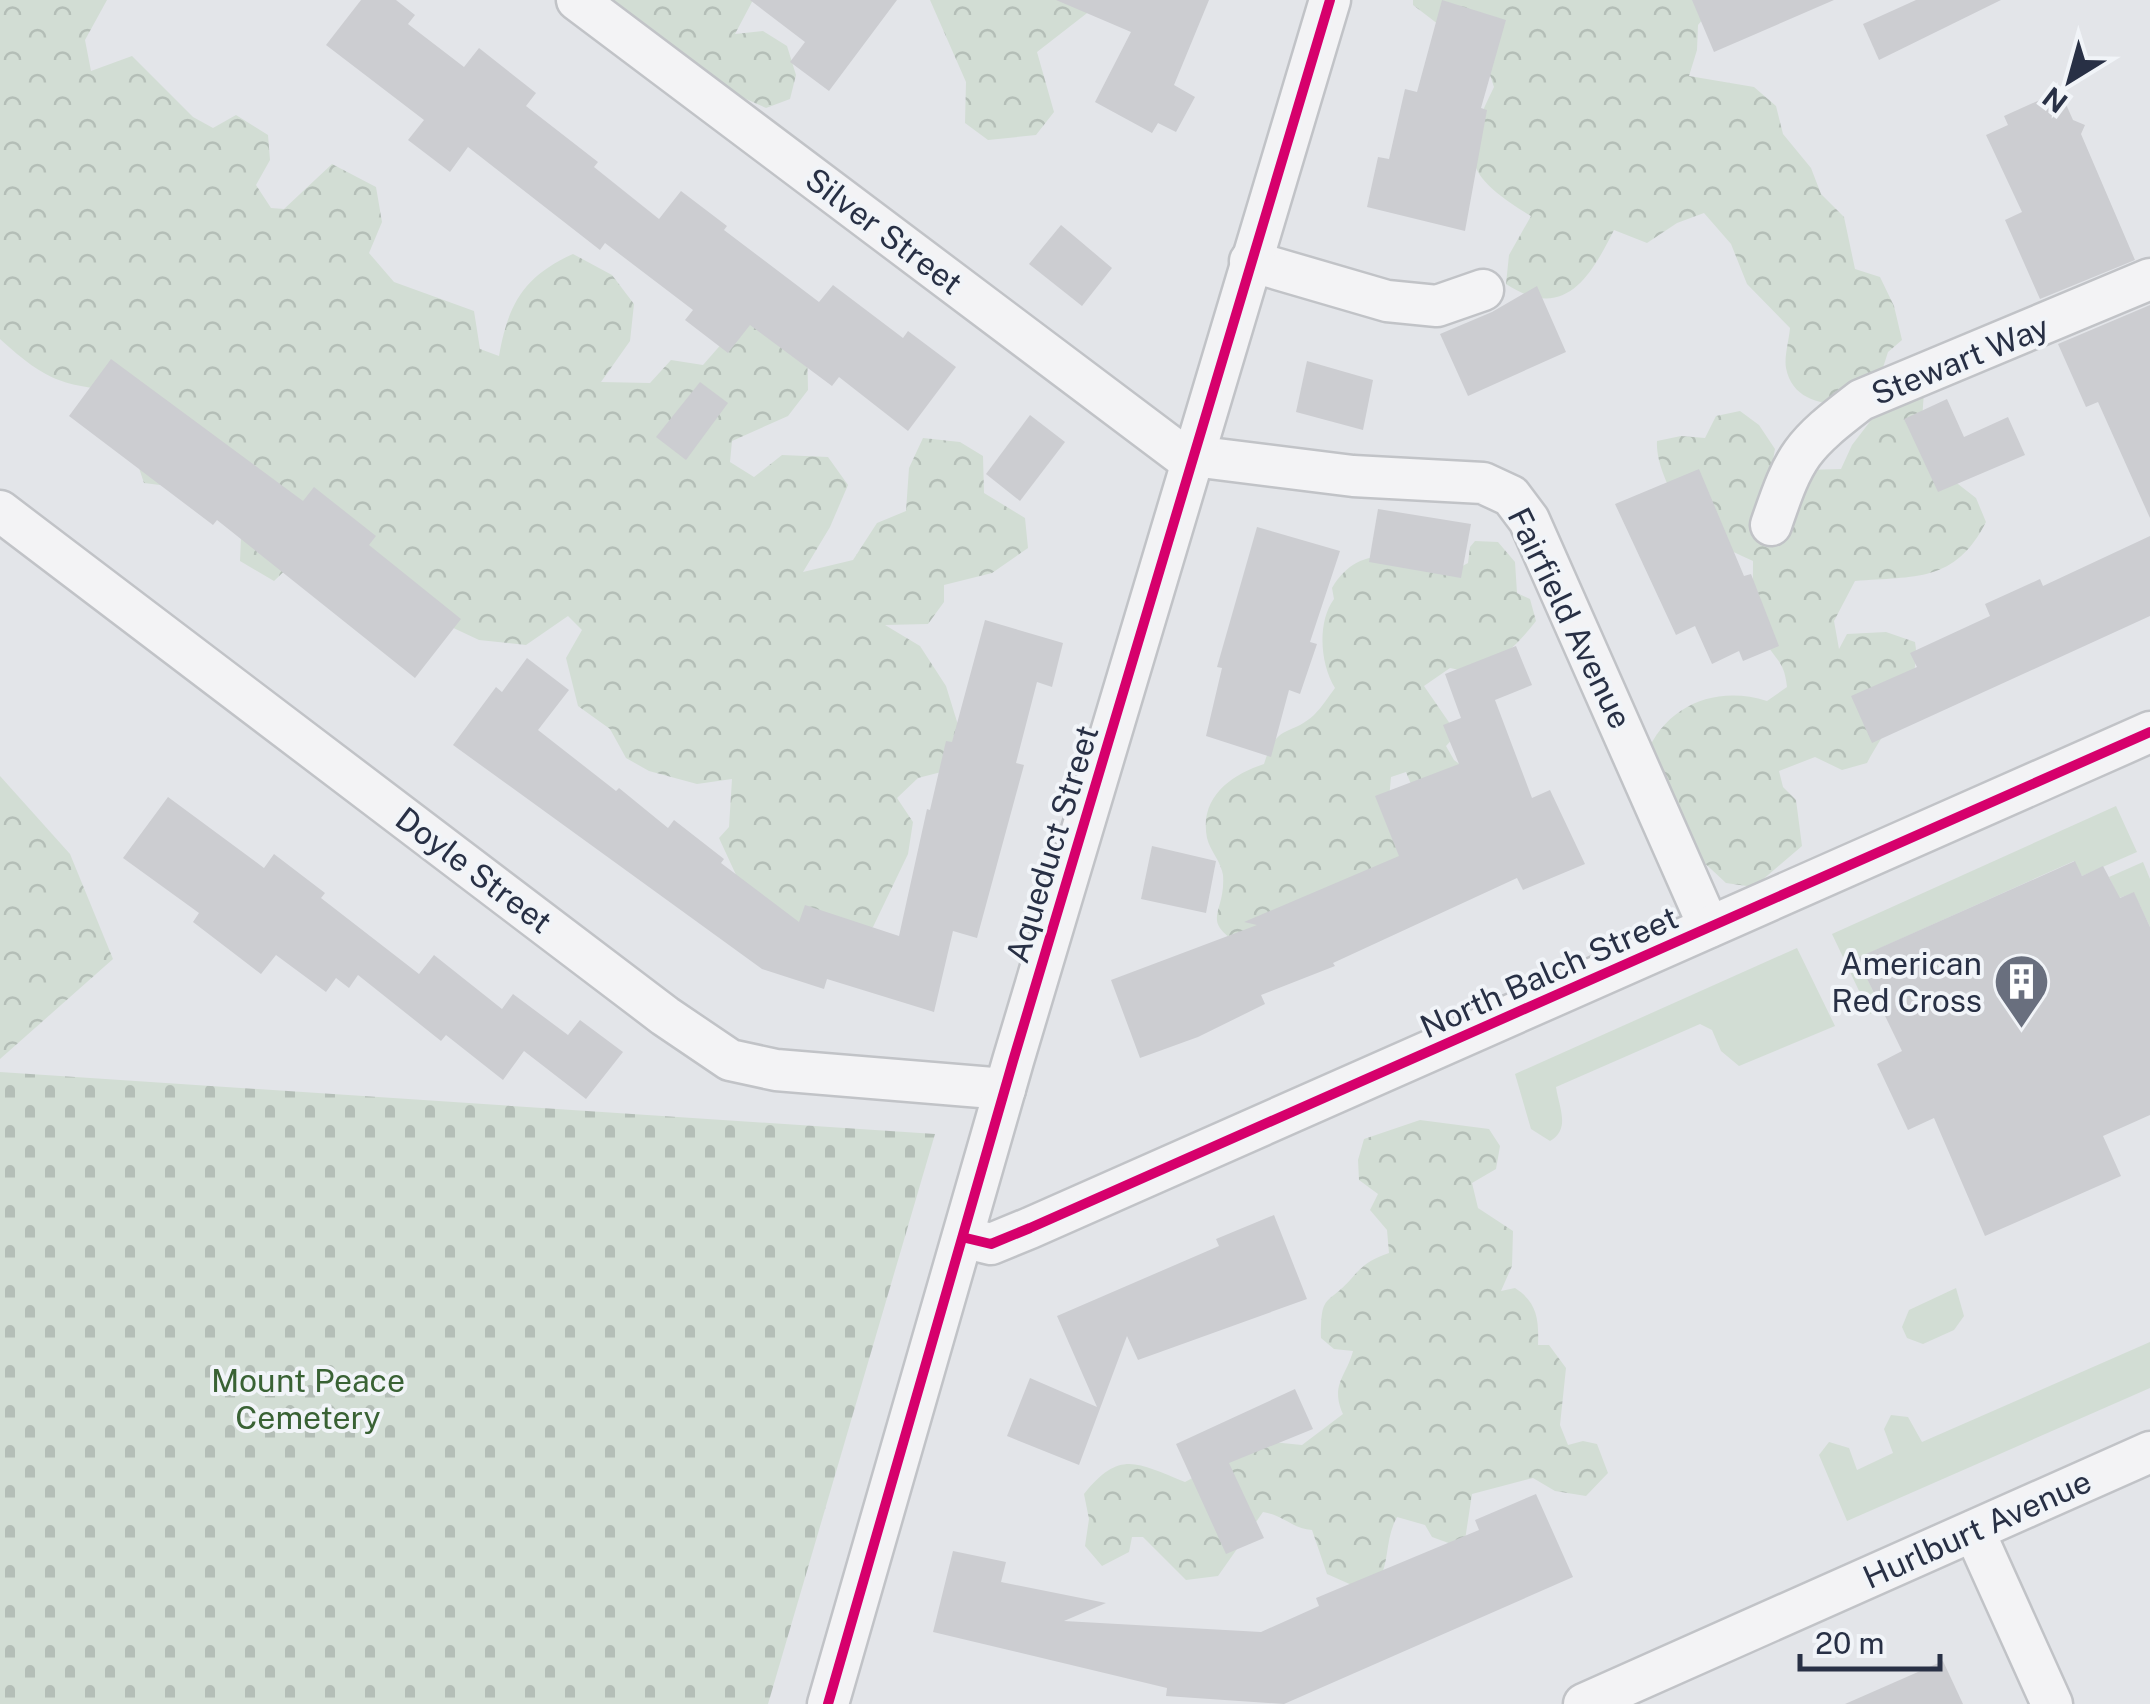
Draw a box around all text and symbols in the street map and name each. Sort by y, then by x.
north arrow [2020,30,2120,130]
text: N [2036,81,2073,120]
street label: Silver Street [798,160,970,302]
street label: Stewart Way [1866,308,2054,412]
street label: Fairfield Avenue [1501,502,1639,734]
street label: Aqueduct Street [998,721,1106,967]
street label: Doyle Street [389,799,559,941]
street label: North Balch Street [1415,899,1683,1045]
place label: American Red Cross [1831,945,1982,1019]
building icon: American Red Cross [1991,951,2051,1030]
park label: Mount Peace Cemetery [211,1362,405,1436]
street label: Hurlburt Avenue [1857,1462,2097,1596]
scale bar [1800,1609,1940,1671]
text: 20 m [1815,1625,1884,1661]

